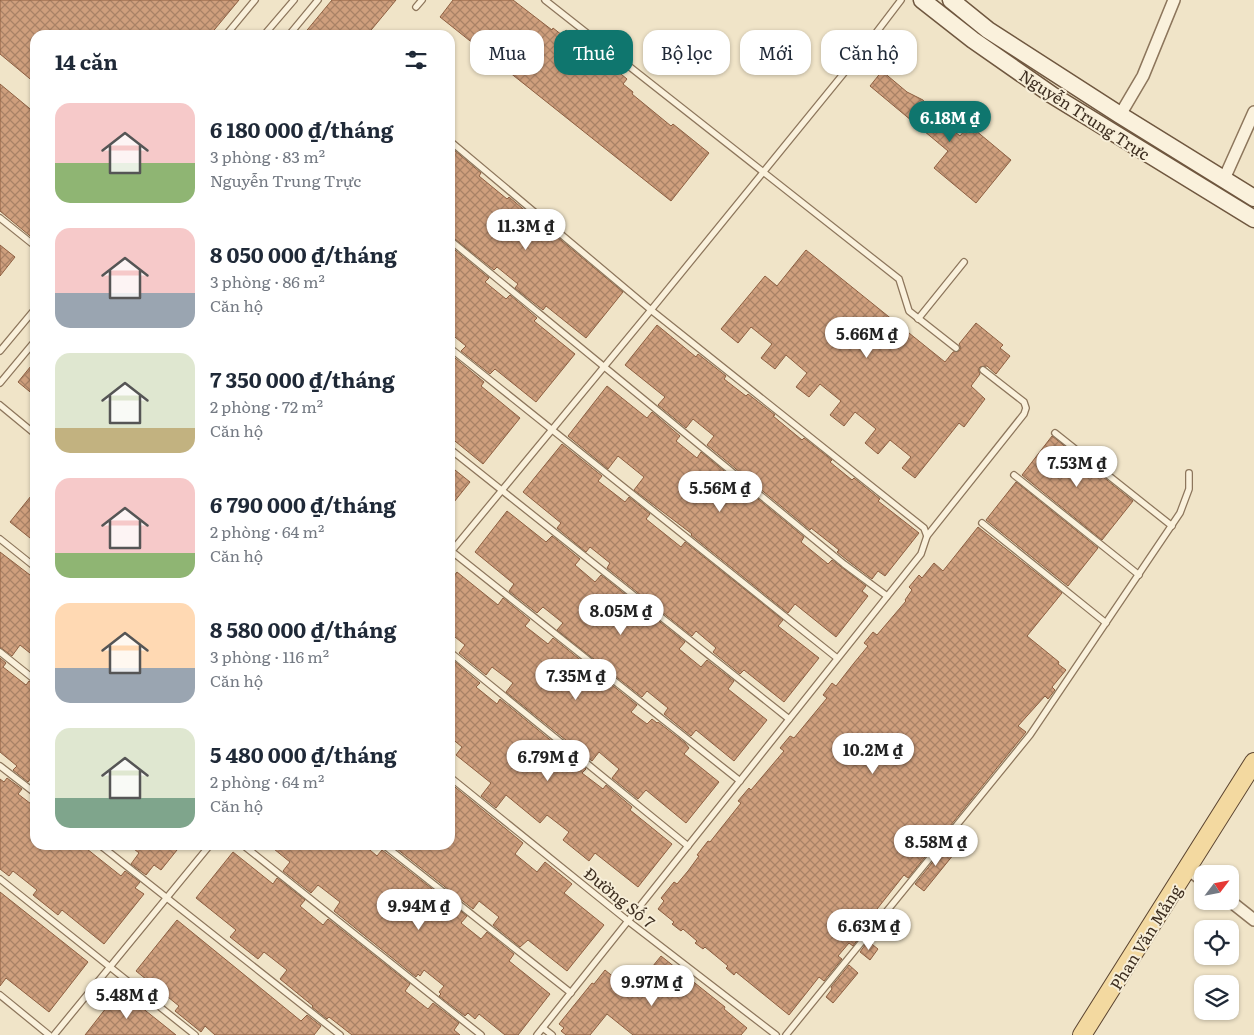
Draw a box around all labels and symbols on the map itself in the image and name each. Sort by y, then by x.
street label: Nguyễn Trung Trực [1015,63,1155,165]
pin: 6.18M ₫ [904,100,996,143]
pin: 11.3M ₫ [480,208,572,251]
pin: 5.66M ₫ [821,316,913,359]
pin: 7.53M ₫ [1031,446,1123,488]
pin: 5.56M ₫ [674,470,766,513]
pin: 8.05M ₫ [575,594,667,636]
pin: 7.35M ₫ [530,658,622,701]
pin: 10.2M ₫ [827,732,919,775]
pin: 6.79M ₫ [502,740,594,782]
pin: 8.58M ₫ [890,824,982,867]
street label: Đường Số 7 [579,861,661,933]
north arrow [1194,865,1239,910]
street label: Phan Văn Mảng [1103,880,1187,994]
pin: 9.94M ₫ [373,888,465,931]
pin: 6.63M ₫ [823,908,915,951]
pin: 9.97M ₫ [606,964,698,1007]
pin: 5.48M ₫ [81,978,173,1020]

